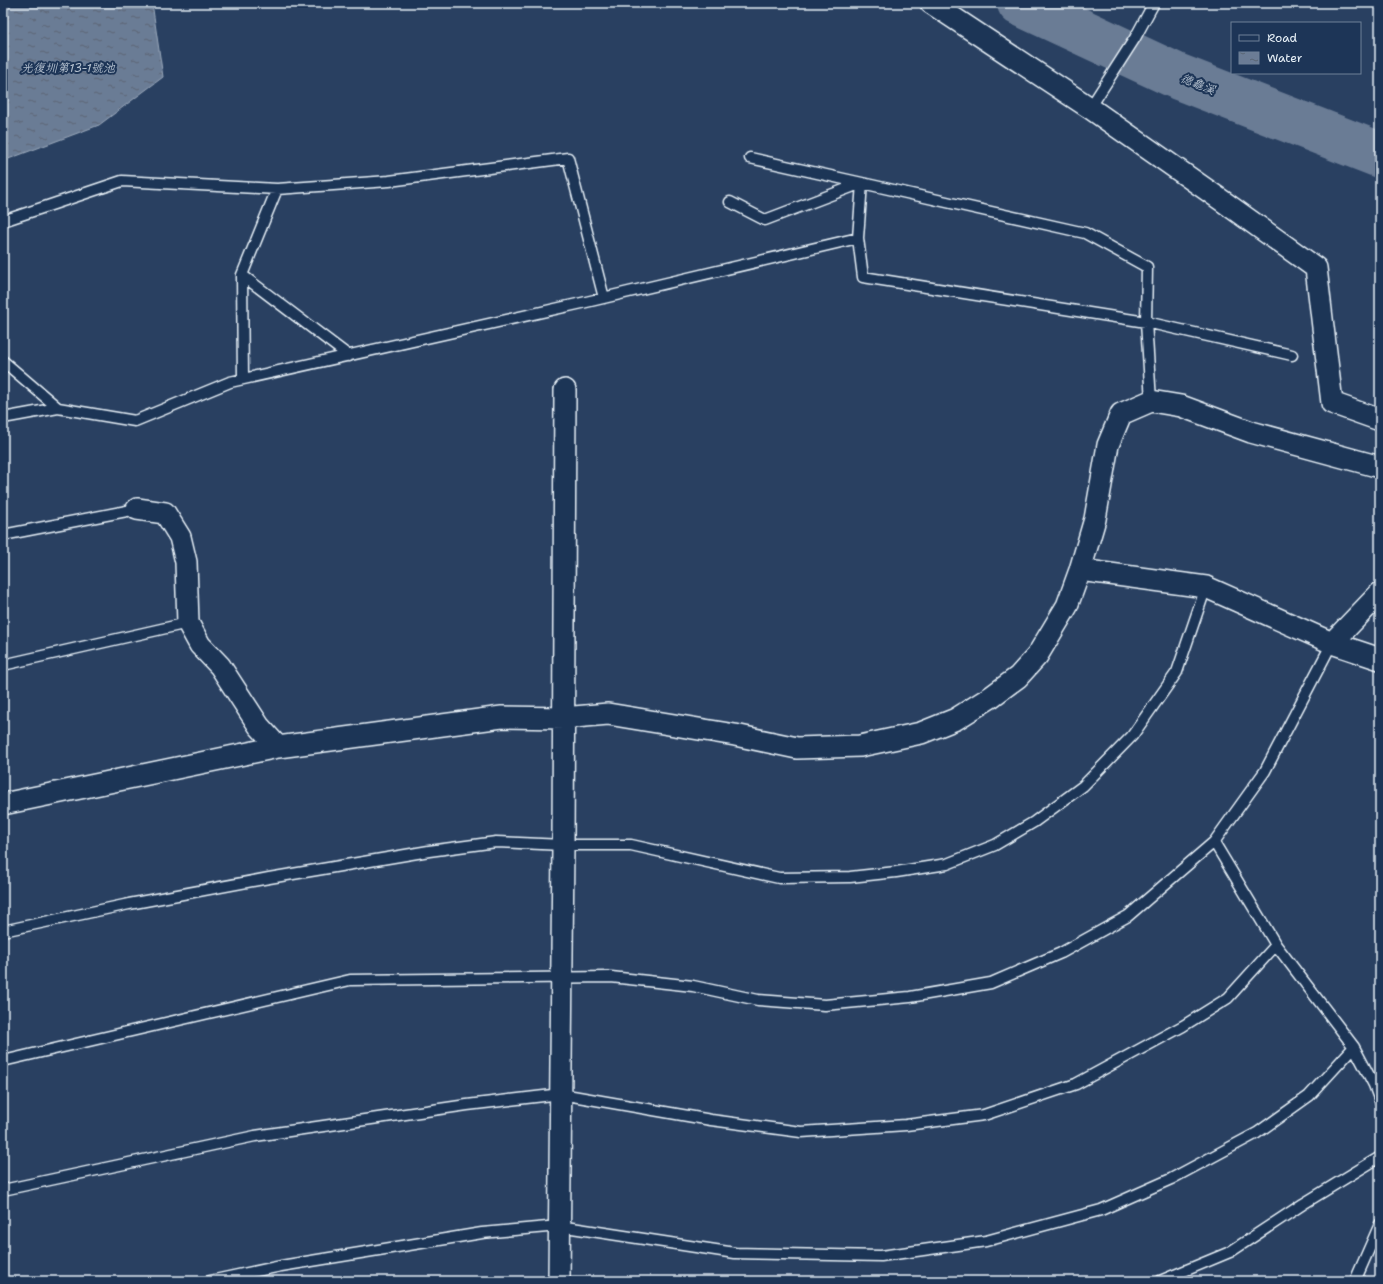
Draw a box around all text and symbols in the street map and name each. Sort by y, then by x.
legend [1231,22,1361,74]
text: Road [1267,30,1298,46]
text: Water [1267,50,1303,66]
water label: 光復圳第13-1號池 [21,60,116,76]
water label: 德龜溪 [1178,70,1219,99]

